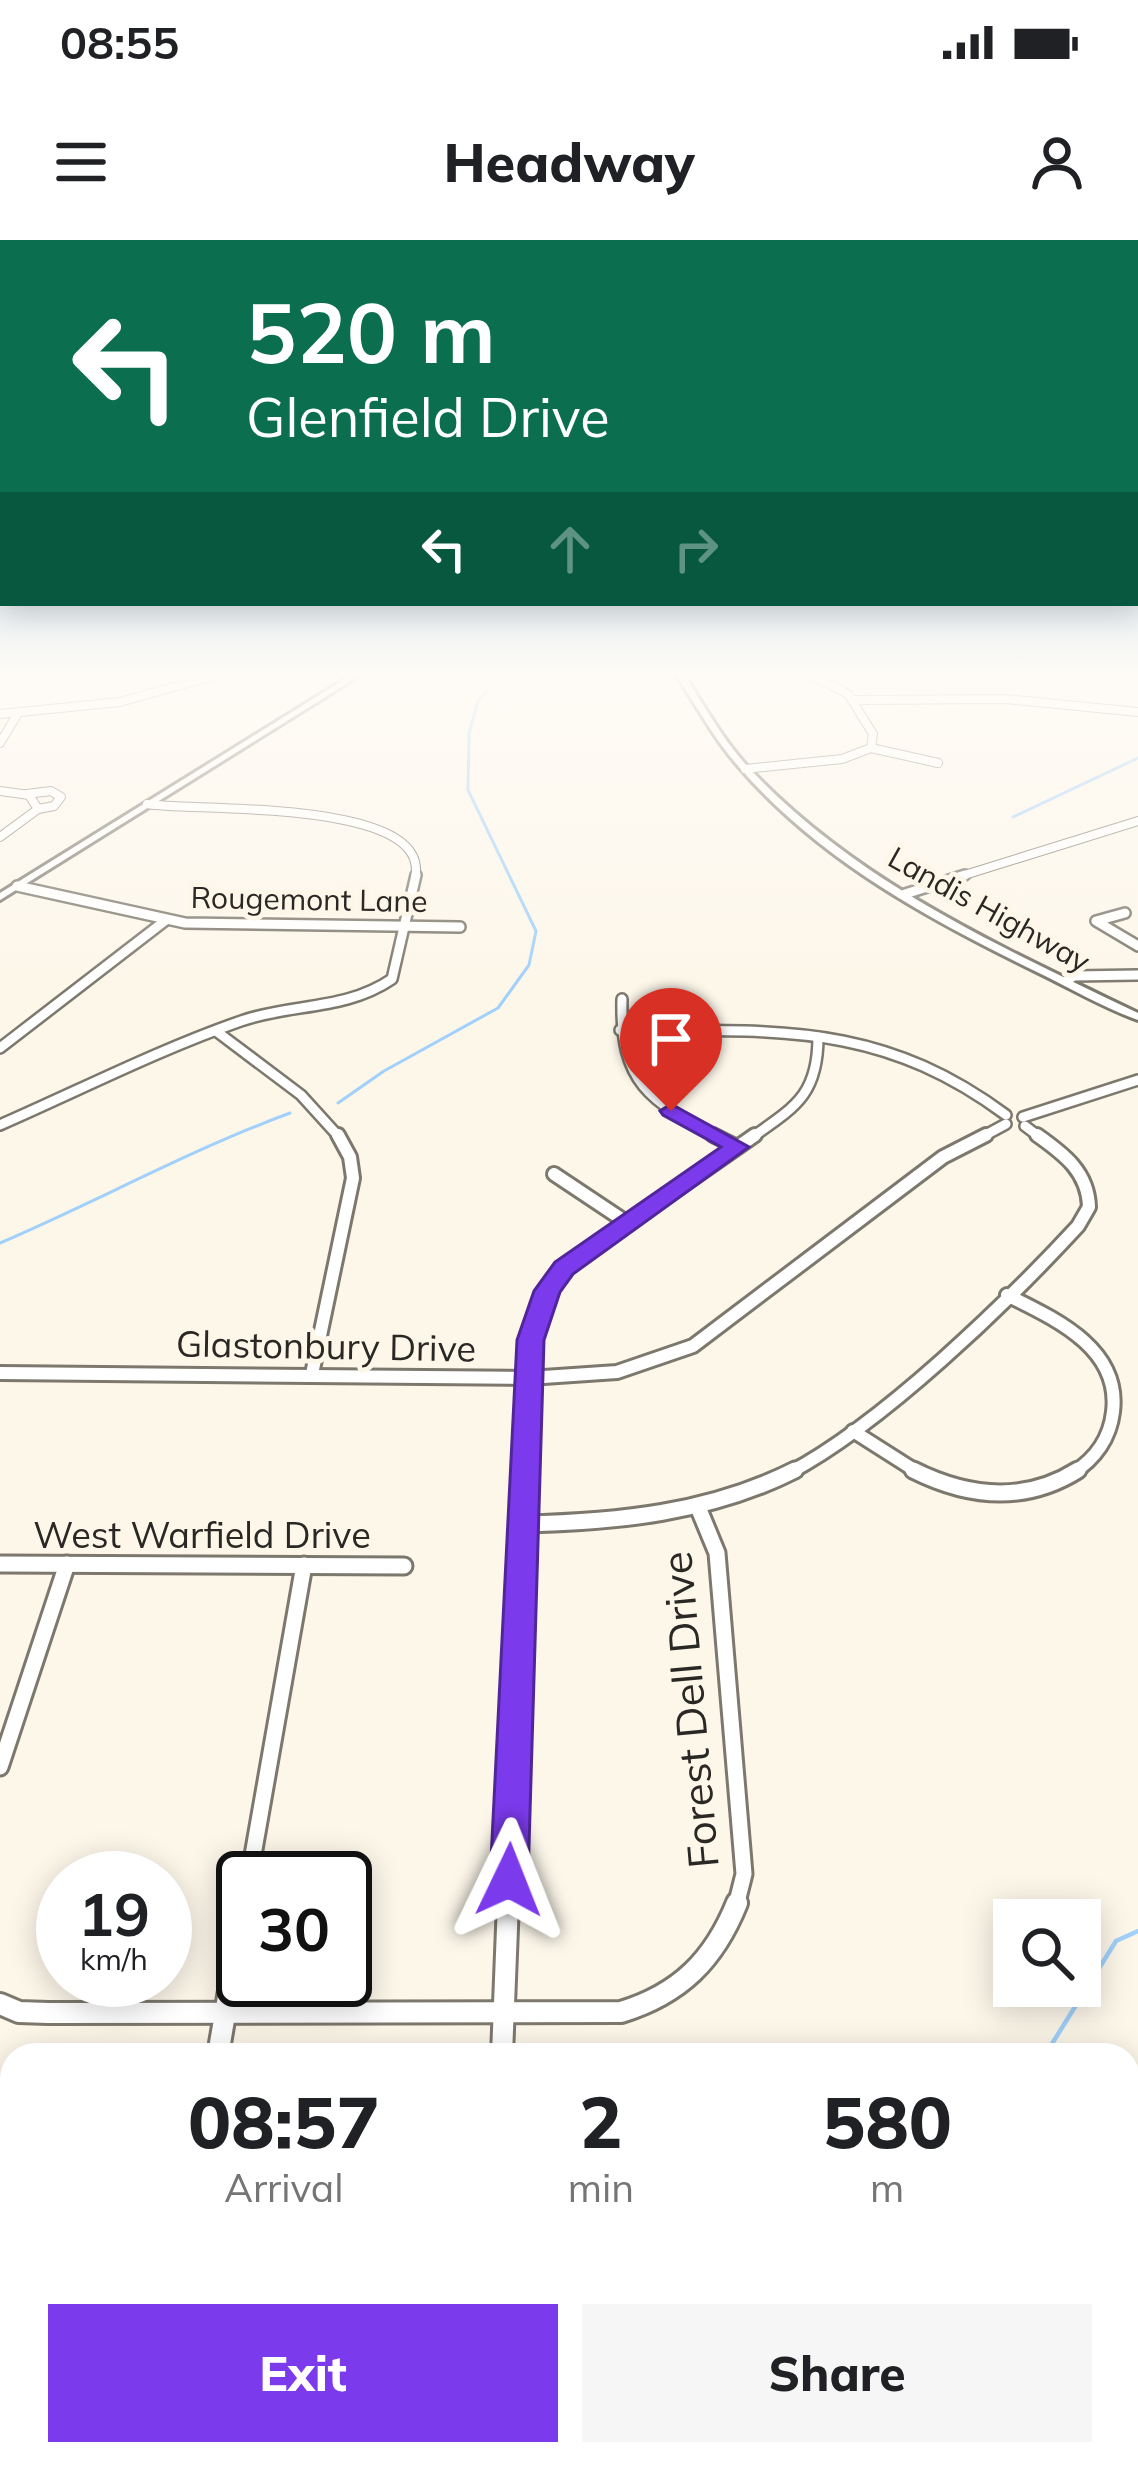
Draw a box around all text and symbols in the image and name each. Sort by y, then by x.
text: 08:55 [60,14,179,70]
text: Headway [443,128,695,196]
icon: menu [48,129,114,195]
icon: person [1024,129,1090,195]
text: 520 m [246,279,496,384]
icon: left [48,288,204,444]
text: Glenfield Drive [246,383,610,451]
icon: left [411,516,477,582]
icon: ahead [537,516,603,582]
icon: right [663,516,729,582]
street label: Landis Highway [882,838,1097,980]
street label: Rougemont Lane [190,878,428,920]
pin [620,988,722,1111]
icon: arrive [638,1006,704,1072]
street label: Glastonbury Drive [176,1320,476,1371]
street label: West Warfield Drive [33,1512,371,1557]
street label: Forest Dell Drive [649,1550,730,1871]
position arrow [446,1817,572,1943]
speed limit sign: 30 [216,1851,372,2007]
text: 19 [78,1876,150,1951]
map controls [993,1899,1101,2007]
button: search [993,1899,1101,2007]
text: km/h [80,1940,148,1978]
text: 08:57 [188,2076,380,2166]
text: 2 [579,2076,623,2166]
text: 580 [822,2076,952,2166]
text: Arrival [224,2163,344,2212]
text: min [568,2163,634,2212]
text: m [870,2163,904,2212]
button: Exit [48,2304,558,2442]
button: Share [582,2304,1092,2442]

